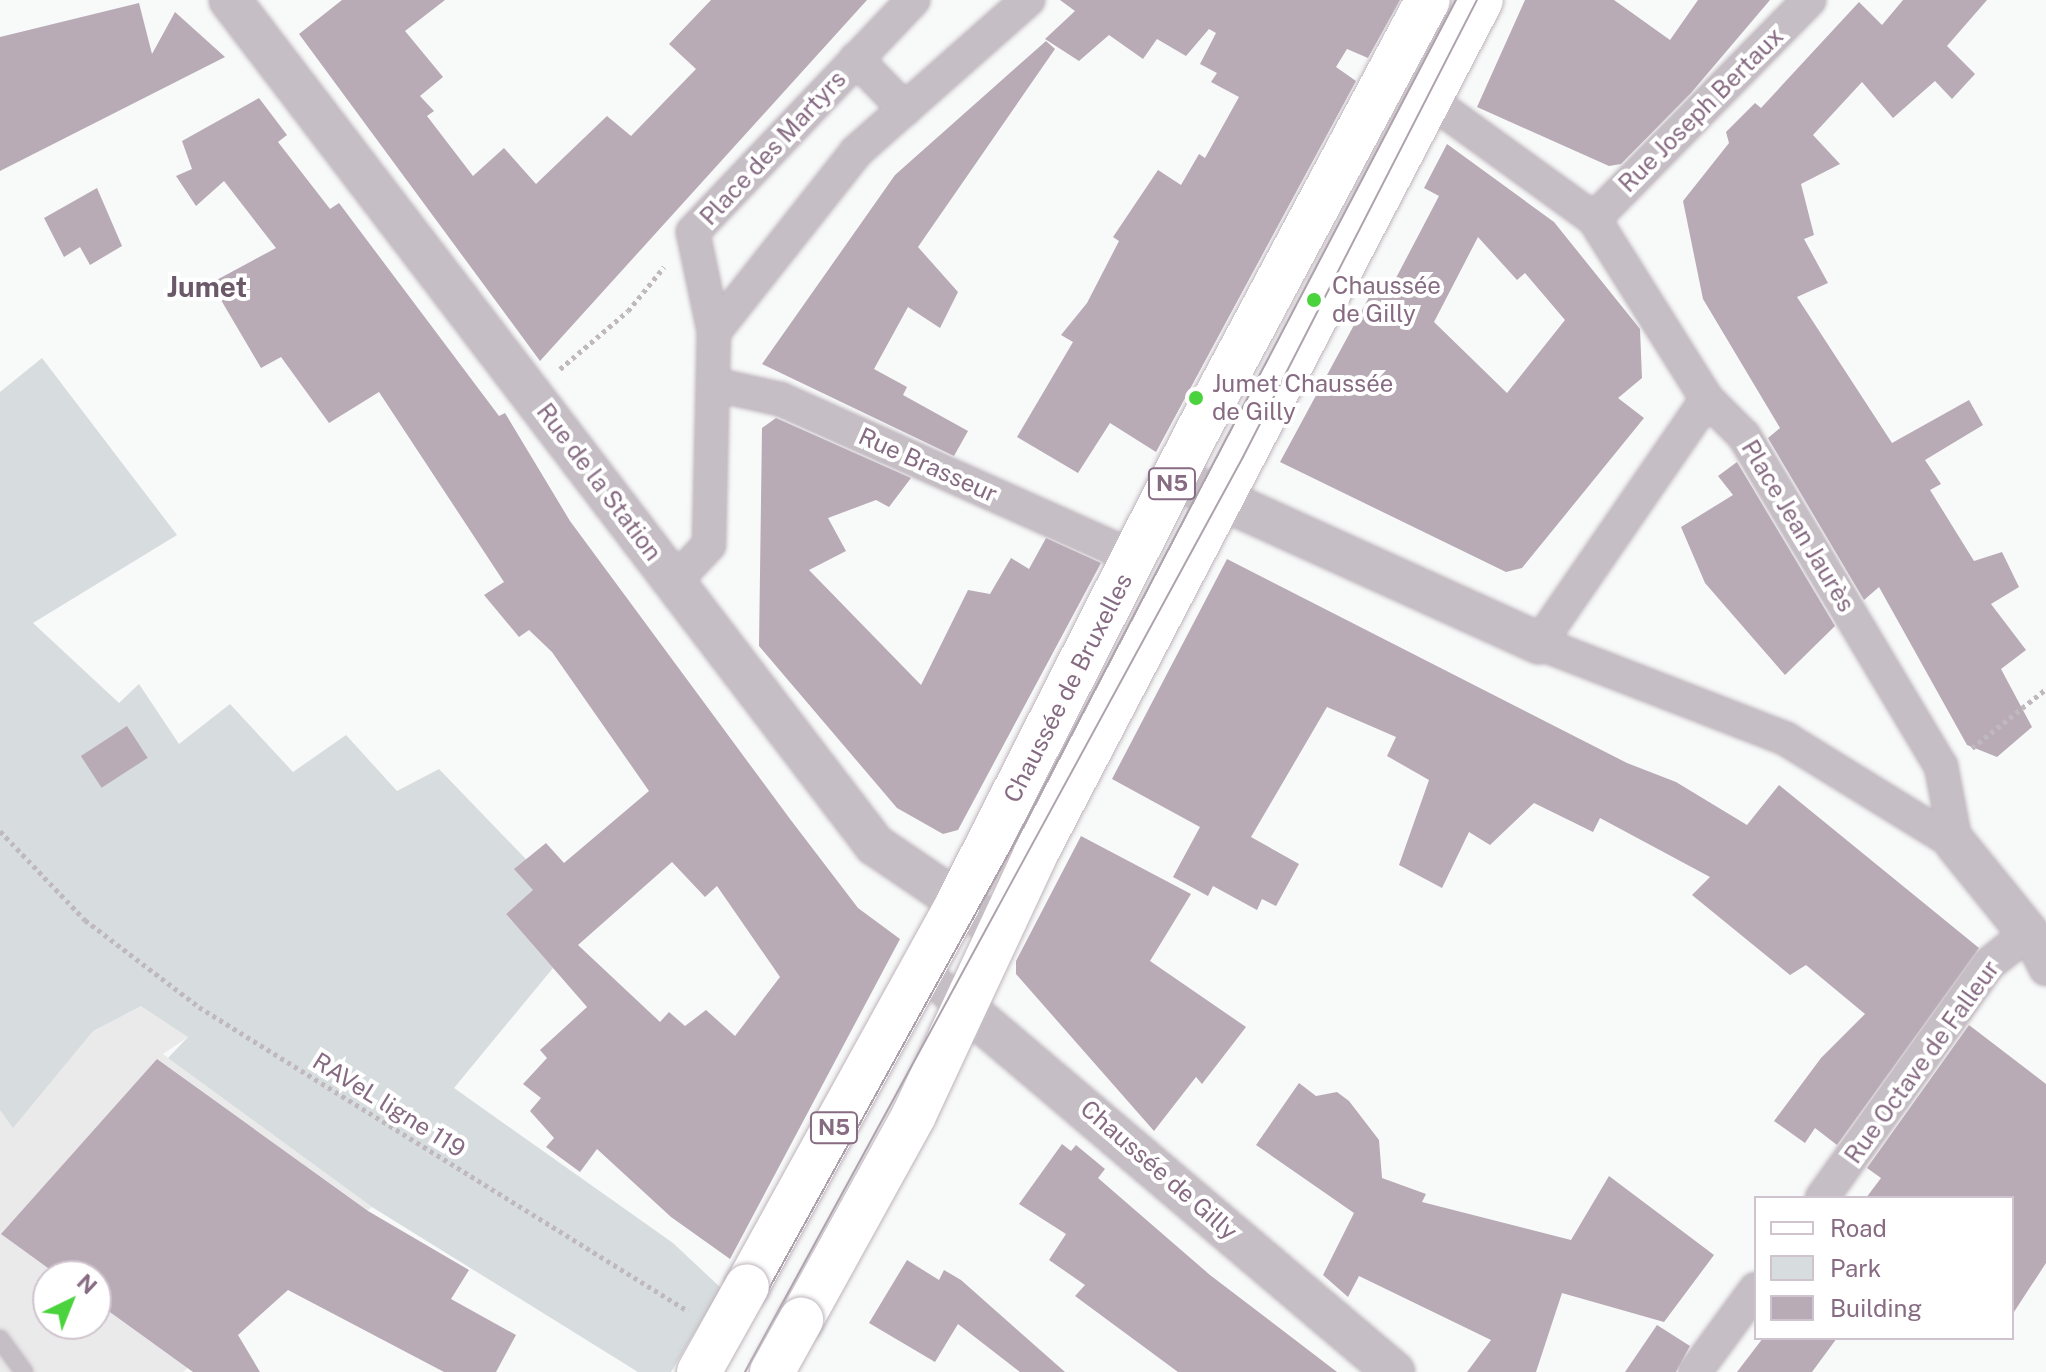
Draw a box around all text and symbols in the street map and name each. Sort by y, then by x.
street label: Rue Joseph Bertaux [1613,22,1789,198]
street label: Place des Martyrs [694,65,852,231]
district label: Jumet [167,270,247,304]
place label: Chaussée de Gilly [1332,272,1441,328]
marker: Chaussée de Gilly [1303,289,1325,311]
place label: Jumet Chaussée de Gilly [1212,370,1393,426]
marker: Jumet Chaussée de Gilly [1187,389,1205,407]
street label: Rue de la Station [530,398,668,566]
street label: Rue Brasseur [854,422,1002,508]
street label: Place Jean Jaurès [1735,435,1861,617]
road number: N5 [1146,466,1198,502]
street label: Chaussée de Bruxelles [998,568,1138,808]
street label: Rue Octave de Falleur [1839,955,2005,1169]
street label: RAVeL ligne 119 [307,1047,471,1163]
street label: Chaussée de Gilly [1075,1094,1243,1246]
road number: N5 [808,1110,860,1146]
legend [1754,1196,2014,1340]
text: Road [1830,1214,1887,1242]
text: Park [1830,1254,1881,1282]
north arrow [32,1260,112,1340]
text: N [72,1269,102,1299]
text: Building [1830,1294,1922,1322]

